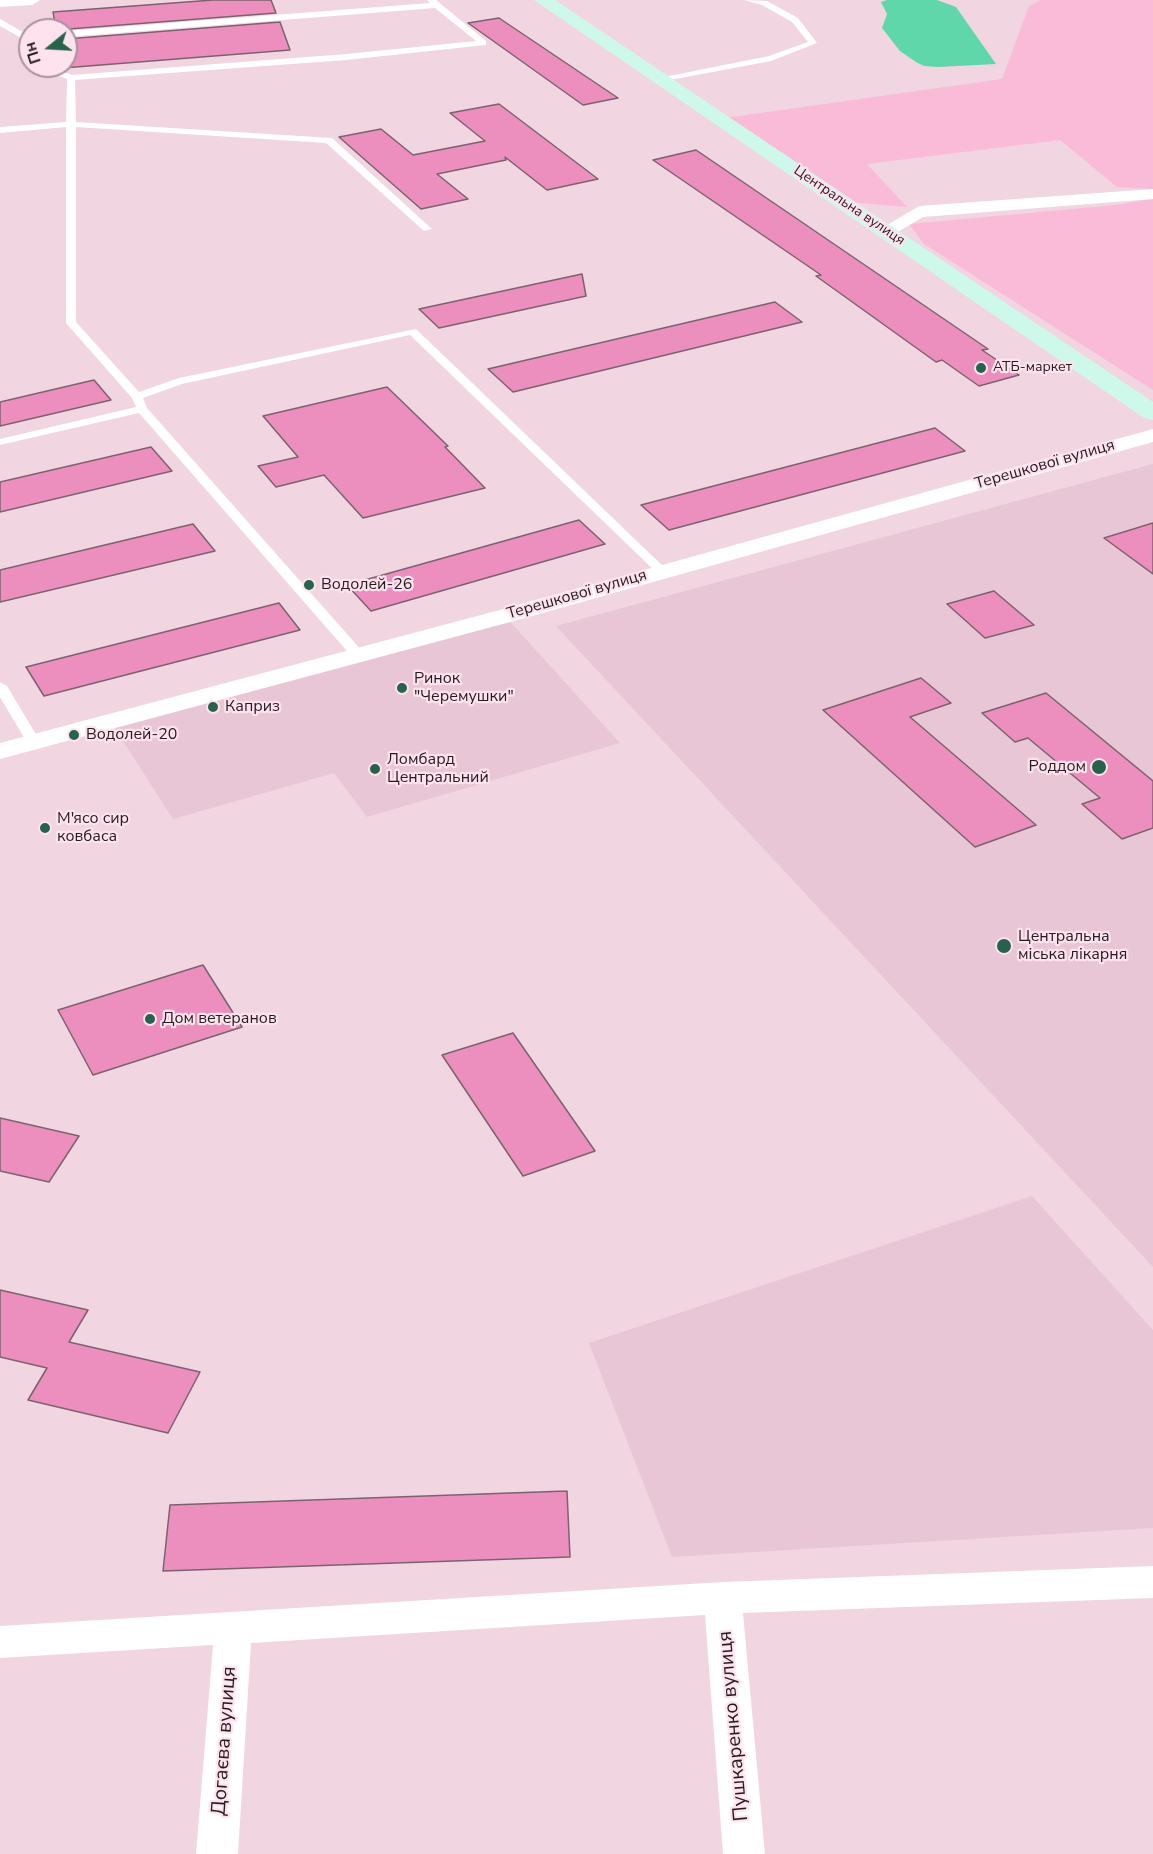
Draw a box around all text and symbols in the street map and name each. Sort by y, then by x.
north arrow [18,18,78,78]
text: Пн [19,39,47,67]
street label: Центральна вулиця [790,163,908,249]
place label: АТБ-маркет [993,360,1072,376]
marker: АТБ-маркет [974,361,988,375]
street label: Терешкової вулиця [973,436,1117,494]
street label: Терешкової вулиця [505,566,649,624]
place label: Водолей-26 [321,575,412,595]
marker: Водолей-26 [302,578,316,592]
place label: Ринок "Черемушки" [414,669,514,707]
marker: Ринок "Черемушки" [395,681,409,695]
place label: Каприз [225,697,280,717]
marker: Каприз [206,700,220,714]
place label: Водолей-20 [86,725,177,745]
marker: Водолей-20 [67,728,81,742]
place label: Ломбард Центральний [387,750,489,788]
place label: Роддом [1029,757,1086,777]
marker: Роддом [1090,758,1108,776]
marker: Ломбард Центральний [368,762,382,776]
place label: М'ясо сир ковбаса [57,809,129,847]
marker: М'ясо сир ковбаса [38,821,52,835]
place label: Центральна міська лікарня [1018,927,1127,965]
marker: Центральна міська лікарня [995,937,1013,955]
place label: Дом ветеранов [162,1009,277,1029]
marker: Дом ветеранов [143,1012,157,1026]
street label: Пушкаренко вулиця [714,1630,754,1822]
street label: Догаєва вулиця [208,1665,242,1817]

